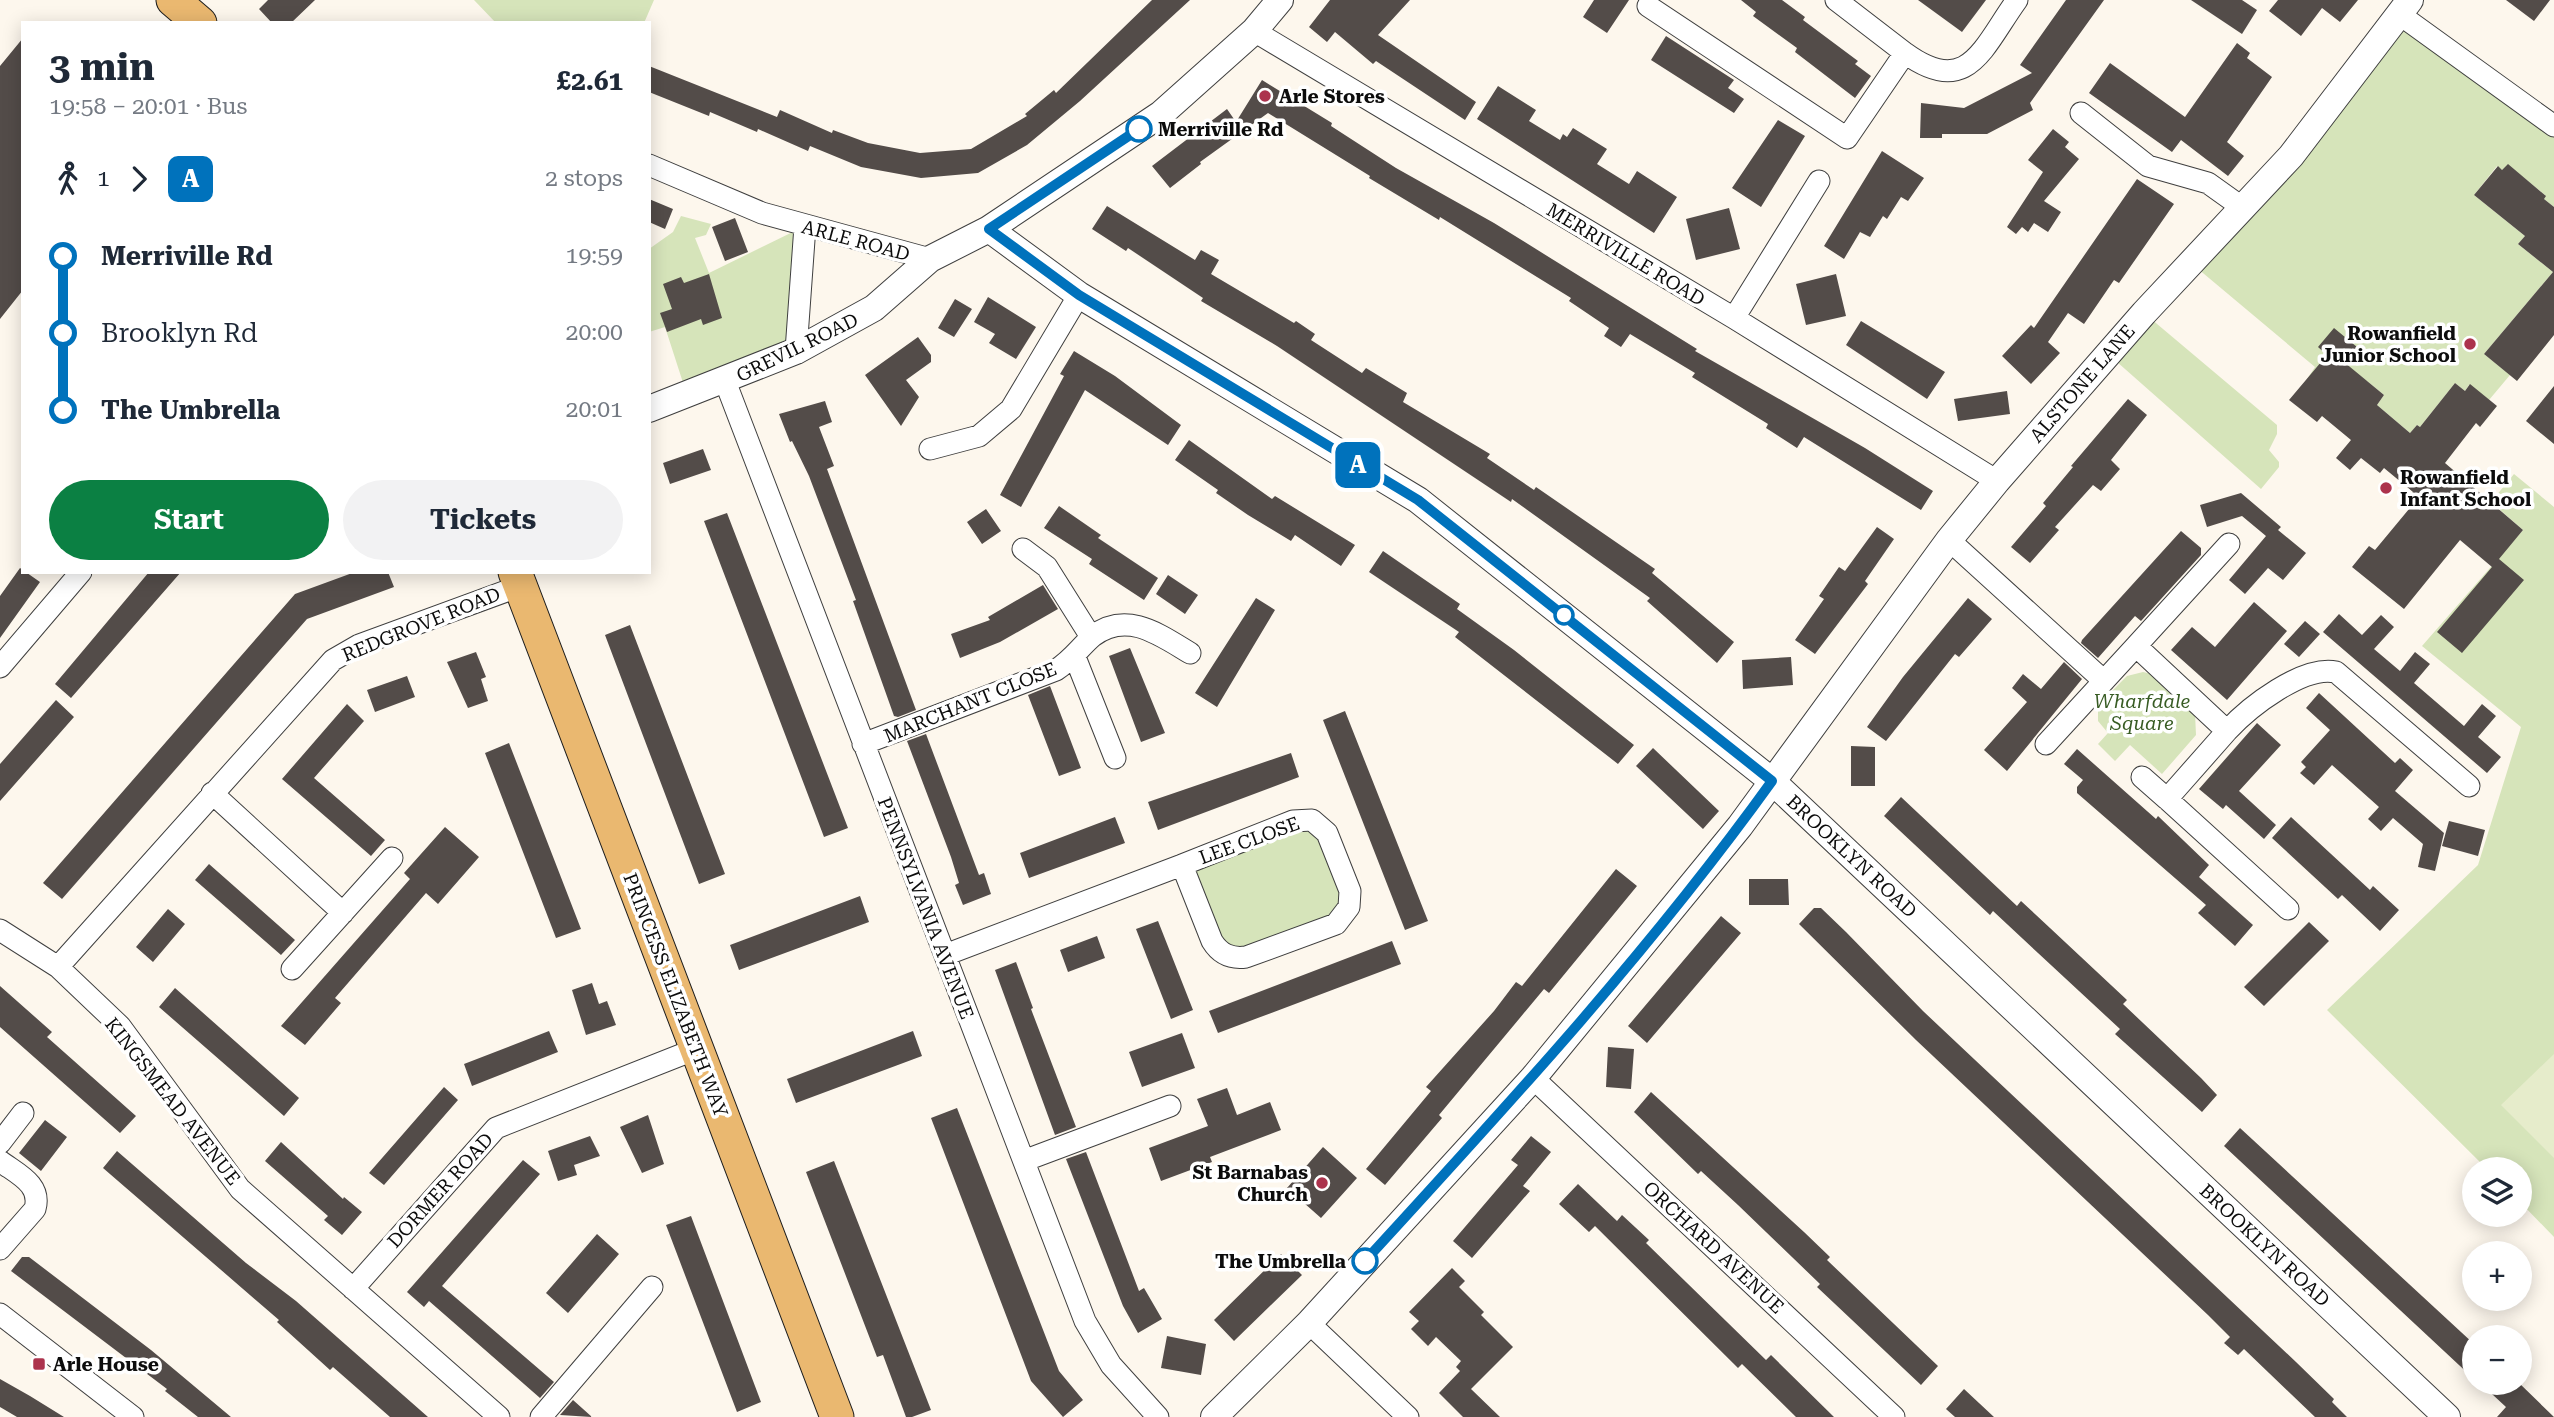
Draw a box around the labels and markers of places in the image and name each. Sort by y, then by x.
place label: Arle Stores [1279,85,1385,108]
marker: Arle Stores [1257,88,1273,104]
marker: Merriville Rd [1126,116,1152,142]
place label: Merriville Rd [1158,118,1284,141]
place label: Rowanfield Junior School [2321,322,2456,367]
marker: Rowanfield Junior School [2462,336,2478,352]
place label: Rowanfield Infant School [2400,466,2531,511]
marker: Rowanfield Infant School [2378,480,2394,496]
unlabelled marker [1554,605,1574,625]
place label: St Barnabas Church [1192,1161,1308,1206]
marker: St Barnabas Church [1314,1175,1330,1191]
marker: The Umbrella [1352,1248,1378,1274]
place label: The Umbrella [1215,1250,1346,1273]
place label: Arle House [53,1353,159,1376]
marker: Arle House [31,1356,47,1372]

